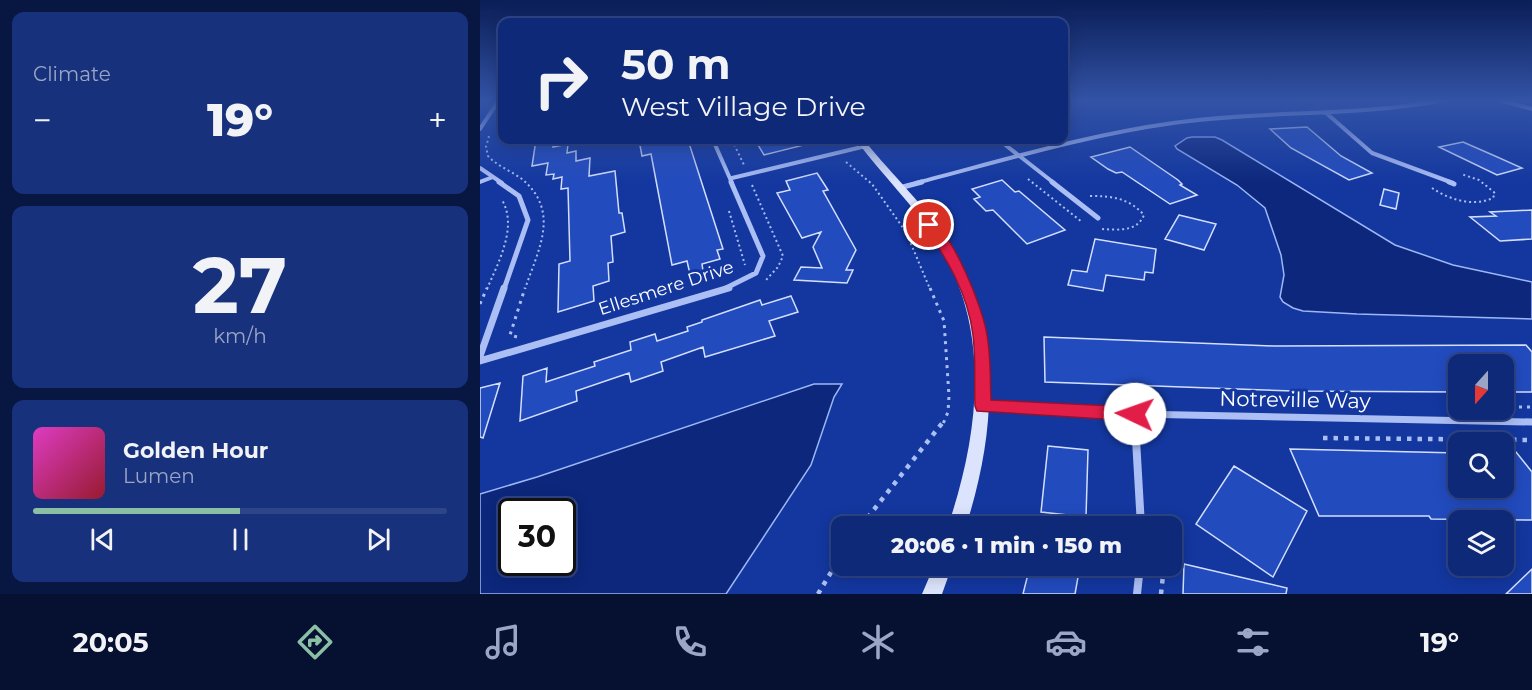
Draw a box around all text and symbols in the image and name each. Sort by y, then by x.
text: 50 m [621,38,730,90]
icon: right [522,42,600,120]
text: Climate [33,62,111,86]
text: West Village Drive [621,90,866,123]
text: 19° [207,92,273,147]
text: − [33,100,52,140]
text: + [428,100,447,140]
pin [903,199,954,250]
icon: arrive [912,208,945,241]
text: 27 [193,237,287,333]
street label: Ellesmere Drive [596,256,737,320]
text: km/h [213,324,267,348]
north arrow [1448,354,1514,420]
map controls [1448,354,1514,576]
position arrow [1103,382,1167,446]
street label: Notreville Way [1219,386,1372,413]
button: search [1448,432,1514,498]
text: Golden Hour [123,437,268,464]
text: Lumen [123,464,195,488]
speed limit sign: 30 [498,498,576,576]
button: layers [1448,510,1514,576]
icon: previous [86,523,119,556]
icon: pause [224,523,257,556]
icon: next [362,523,395,556]
text: 20:06 · 1 min · 150 m [891,532,1122,559]
icon: directions [294,621,336,663]
icon: music [482,621,524,663]
icon: phone [669,621,711,663]
icon: climate [857,621,899,663]
icon: car [1045,621,1087,663]
icon: filters [1232,621,1274,663]
text: 20:05 [73,626,149,659]
text: 19° [1420,626,1459,659]

